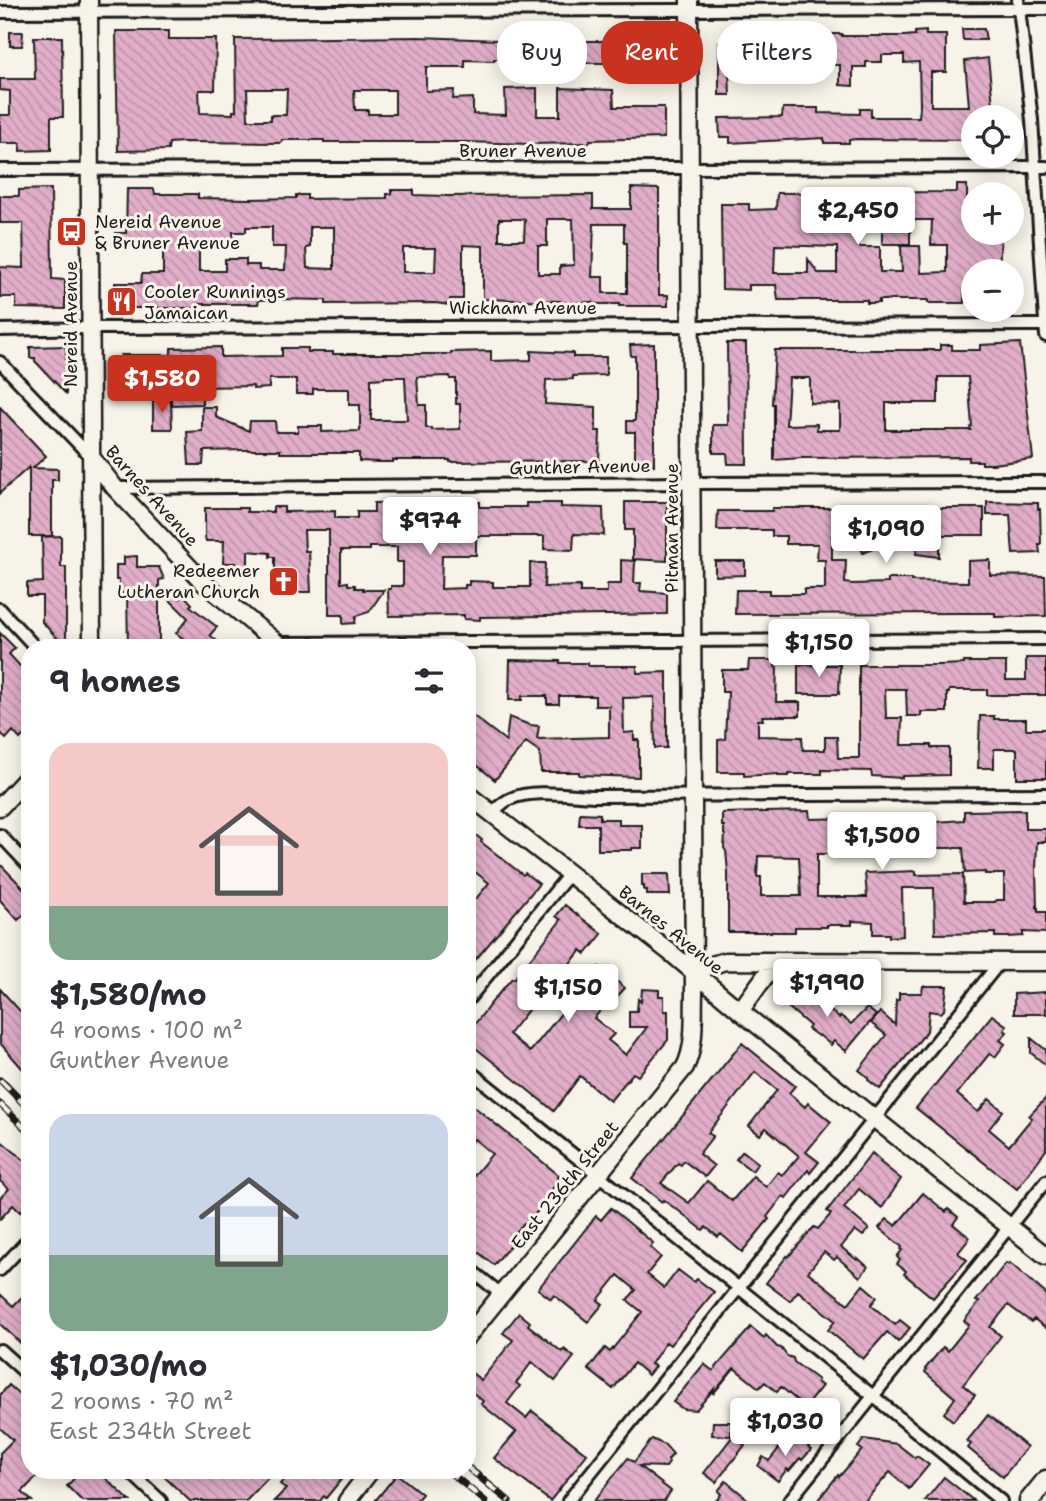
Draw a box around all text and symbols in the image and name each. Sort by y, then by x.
chip: Buy [497,21,587,84]
chip: Rent [601,21,703,84]
chip: Filters [717,21,837,84]
map controls [961,105,1024,322]
button: locate [961,105,1024,168]
street label: Bruner Avenue [459,139,587,163]
button: + [961,182,1024,245]
pin: $2,450 [801,188,915,247]
text: $2,450 [817,195,899,225]
place label: Nereid Avenue & Bruner Avenue [95,210,240,255]
bus stop icon: Nereid Avenue & Bruner Avenue [55,215,89,249]
button: − [961,259,1024,322]
street label: Nereid Avenue [59,261,83,387]
place label: Cooler Runnings Jamaican [144,280,286,325]
restaurant icon: Cooler Runnings Jamaican [104,285,138,319]
street label: Wickham Avenue [449,296,597,320]
pin: $1,580 [105,356,219,415]
text: $1,580 [123,363,201,393]
street label: Barnes Avenue [100,440,204,552]
street label: Gunther Avenue [509,454,651,480]
street label: Pitman Avenue [660,463,684,593]
pin: $974 [389,498,471,557]
text: $974 [399,505,461,535]
pin: $1,090 [829,505,943,565]
text: $1,090 [847,513,925,543]
place label: Redeemer Lutheran Church [117,559,260,604]
church icon: Redeemer Lutheran Church [266,564,300,598]
pin: $1,150 [762,620,876,679]
text: $1,150 [784,627,854,657]
text: 9 homes [49,661,181,702]
icon: filters [410,662,448,700]
icon: home [186,788,312,914]
pin: $1,500 [825,812,939,872]
text: $1,500 [843,820,921,850]
street label: Barnes Avenue [613,880,729,980]
pin: $1,990 [770,960,884,1019]
pin: $1,150 [511,964,625,1024]
text: $1,990 [789,967,865,997]
text: $1,150 [533,972,603,1002]
text: $1,580/mo [49,974,207,1015]
text: 4 rooms · 100 m² [49,1015,243,1045]
text: Gunther Avenue [49,1045,230,1075]
street label: East 236th Street [506,1116,624,1254]
icon: home [186,1159,312,1285]
text: $1,030/mo [49,1345,207,1386]
text: 2 rooms · 70 m² [49,1386,234,1416]
pin: $1,030 [728,1398,842,1458]
text: $1,030 [746,1406,824,1436]
text: East 234th Street [49,1416,252,1446]

